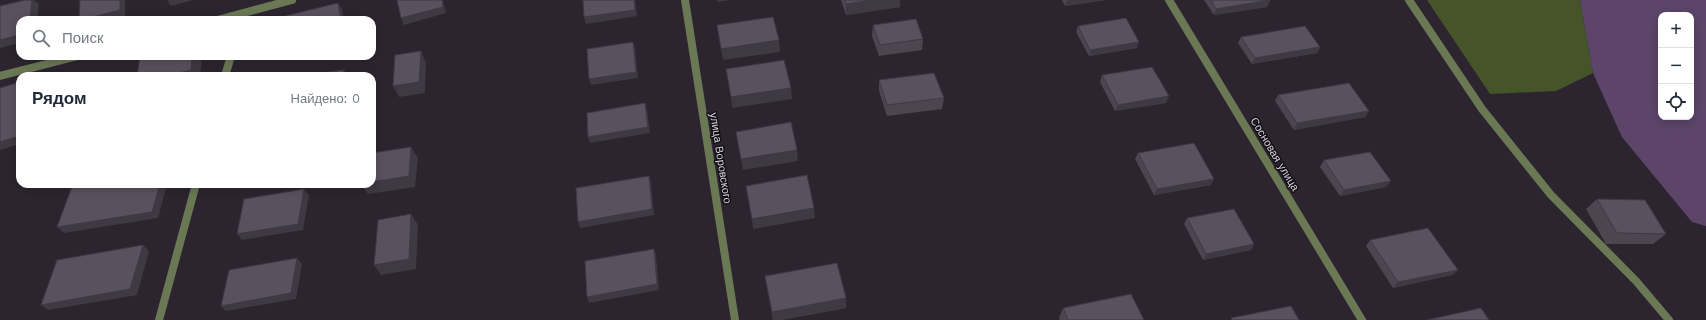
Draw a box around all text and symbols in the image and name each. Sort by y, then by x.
map controls [1658,12,1694,120]
button: + [1658,12,1694,48]
search box [16,16,376,60]
icon: search [30,27,52,49]
text: Поиск [62,29,104,47]
button: − [1658,48,1694,84]
button: locate [1658,84,1694,120]
text: Рядом [32,88,87,108]
text: Найдено: 0 [291,91,360,106]
street label: улица Воровского [707,112,734,204]
street label: Сосновая улица [1247,115,1302,194]

